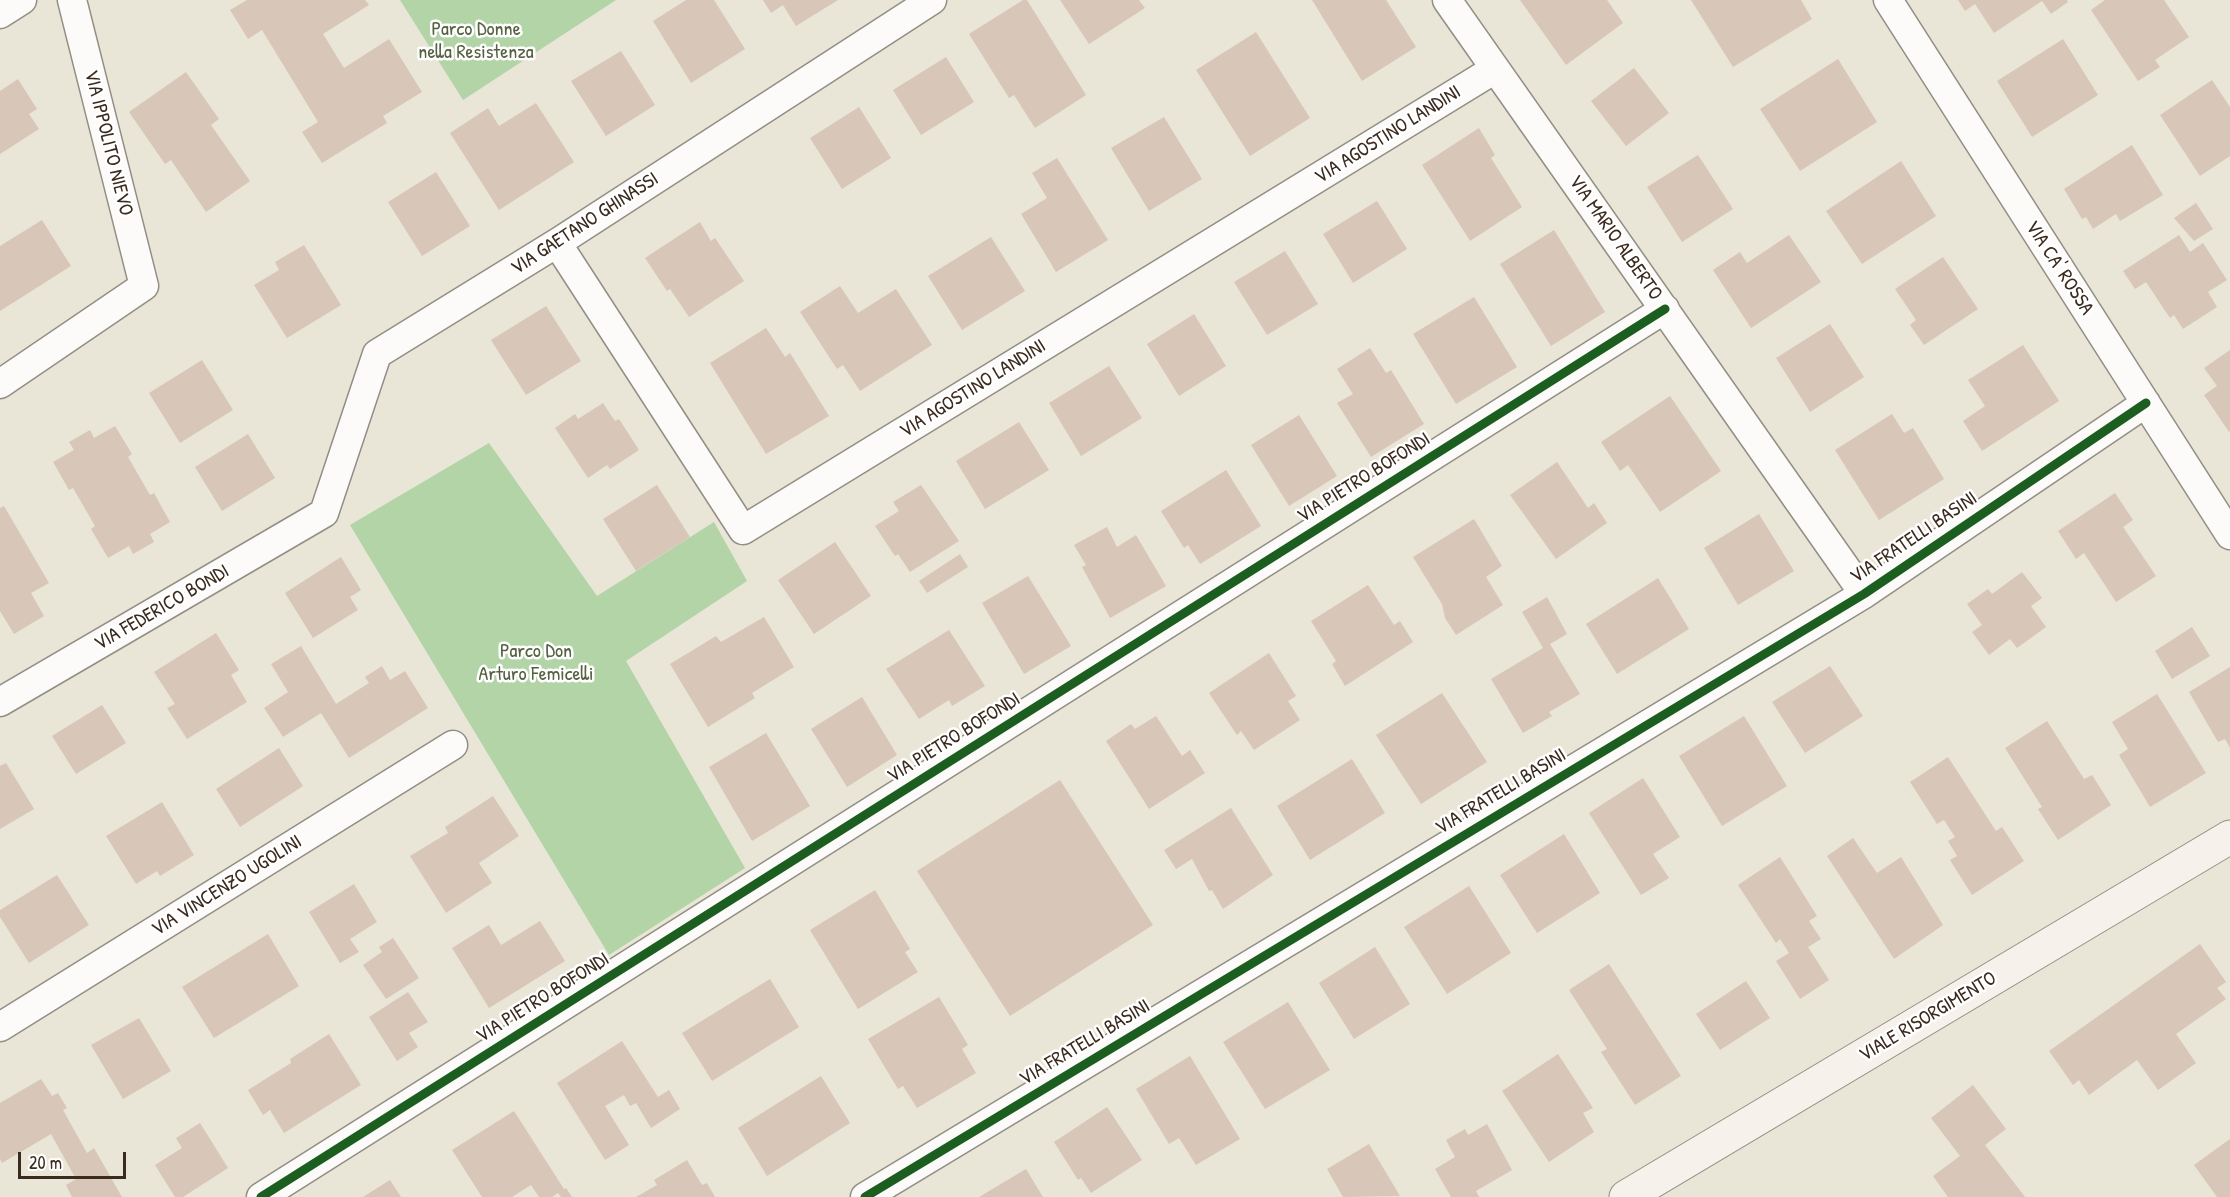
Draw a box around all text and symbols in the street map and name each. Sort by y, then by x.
park label: Parco Donne nella Resistenza [418,18,534,65]
street label: VIA IPPOLITO NIEVO [78,68,138,218]
street label: VIA AGOSTINO LANDINI [1311,80,1465,190]
street label: VIA GAETANO GHINASSI [507,167,663,281]
street label: VIA MARIO ALBERTO [1563,171,1667,305]
street label: VIA CA' ROSSA [2020,217,2098,319]
street label: VIA AGOSTINO LANDINI [896,334,1050,444]
street label: VIA PIETRO BOFONDI [1293,427,1435,529]
street label: VIA FRATELLI BASINI [1846,487,1982,589]
street label: VIA FEDERICO BONDI [90,560,234,656]
park label: Parco Don Arturo Femicelli [478,640,594,687]
street label: VIA PIETRO BOFONDI [883,687,1025,789]
street label: VIA FRATELLI BASINI [1431,744,1571,840]
street label: VIA VINCENZO UGOLINI [148,830,306,942]
street label: VIA PIETRO BOFONDI [472,947,614,1049]
street label: VIALE RISORGIMENTO [1855,967,2001,1067]
street label: VIA FRATELLI BASINI [1015,995,1155,1091]
scale bar [21,1140,129,1178]
text: 20 m [29,1150,62,1175]

